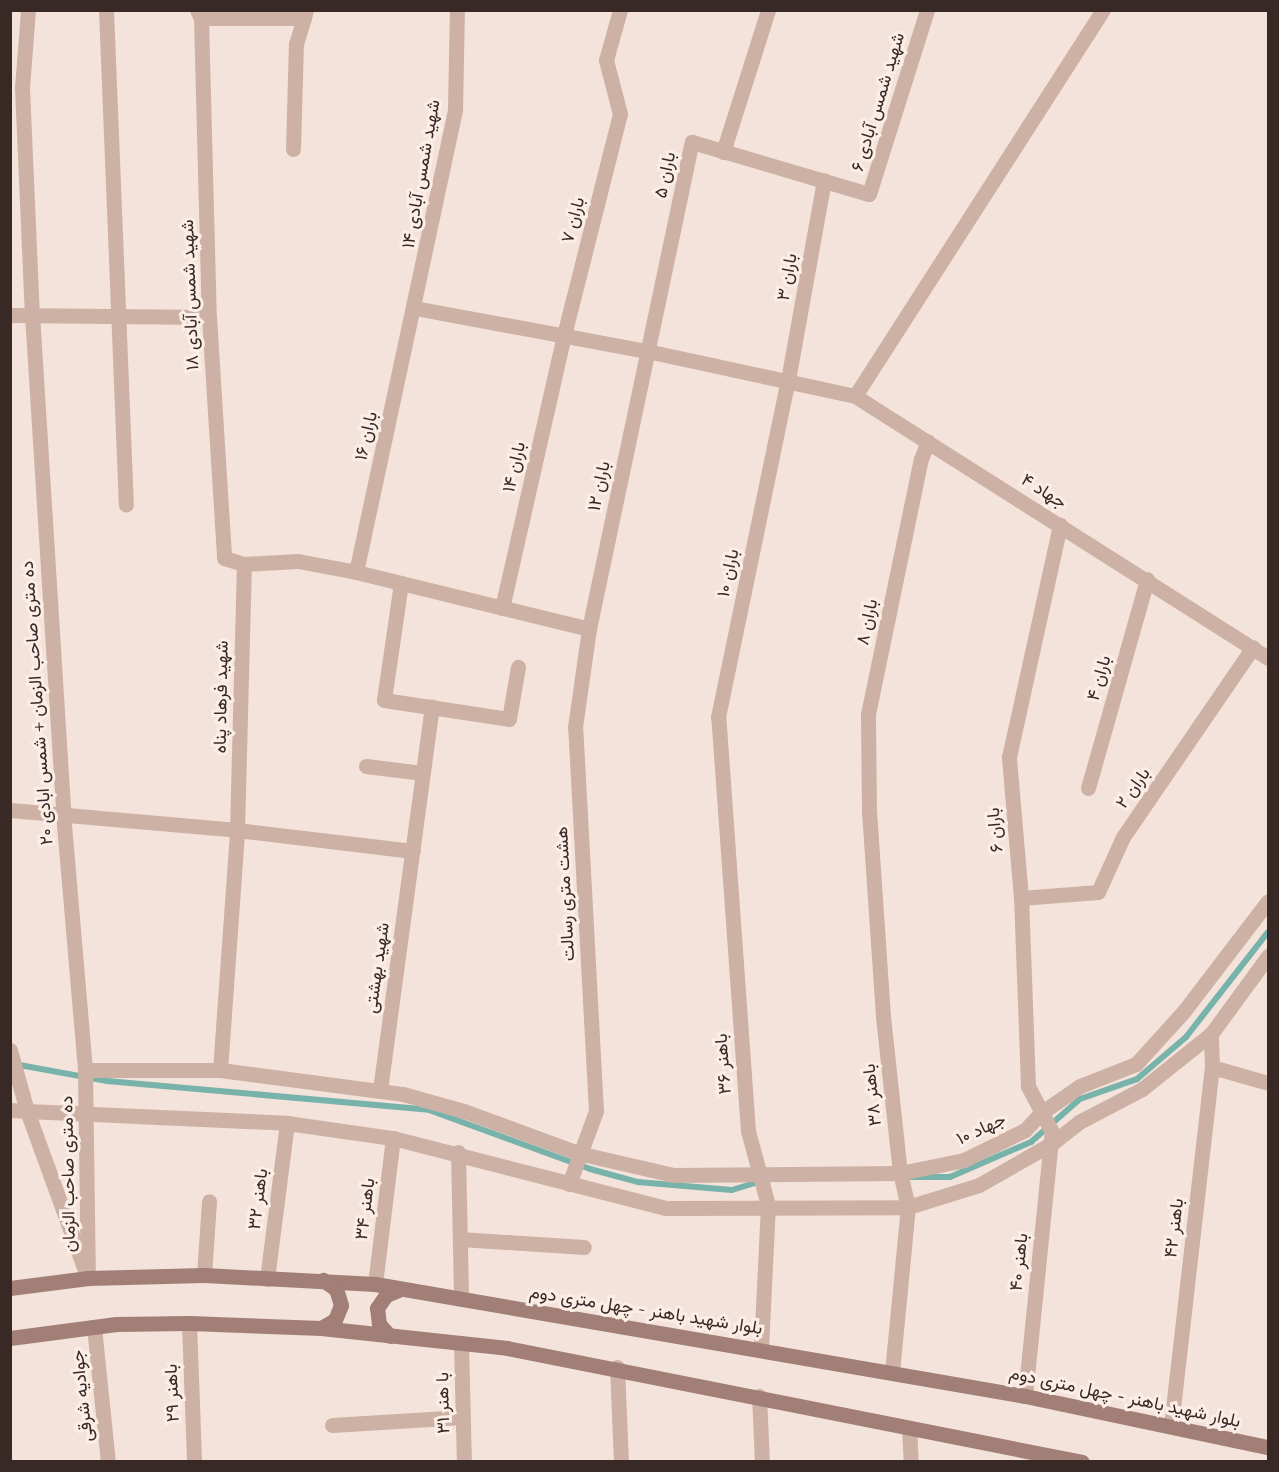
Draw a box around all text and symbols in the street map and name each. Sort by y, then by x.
street label: شهید شمس آبادی ۶ [847,30,909,174]
street label: شهید شمس آبادی ۱۴ [397,98,445,250]
street label: باران ۵ [650,150,680,200]
street label: باران ۷ [557,195,589,245]
street label: شهید شمس آبادی ۱۸ [177,219,203,371]
street label: باران ۳ [772,252,802,302]
street label: باران ۱۶ [350,409,382,463]
street label: باران ۱۴ [498,440,530,494]
street label: باران ۱۲ [583,459,615,513]
street label: جهاد ۴ [1017,469,1071,513]
street label: باران ۱۰ [712,547,744,599]
street label: ده متری صاحب الزمان + شمس ابادی ۲۰ [16,560,58,846]
street label: باران ۸ [852,597,882,647]
street label: شهید فرهاد پناه [209,640,233,754]
street label: باران ۴ [1082,653,1116,703]
street label: باران ۲ [1111,763,1155,813]
street label: باران ۶ [982,807,1008,853]
street label: هشت متری رسالت [551,826,579,962]
street label: شهید بهشتی [360,921,394,1015]
street label: باهنر ۳۶ [710,1033,736,1095]
street label: باهنر ۳۸ [858,1063,886,1127]
street label: ده متری صاحب الزمان [56,1096,80,1252]
street label: جهاد ۱۰ [953,1108,1009,1150]
street label: باهنر ۳۲ [244,1167,272,1231]
street label: باهنر ۳۴ [350,1177,380,1241]
street label: باهنر ۴۲ [1160,1197,1188,1259]
street label: باهنر ۴۰ [1005,1232,1033,1292]
street label: بلوار شهید باهنر - چهل متری دوم [528,1281,764,1339]
street label: جوادیه شرقی [66,1349,98,1443]
street label: بلوار شهید باهنر - چهل متری دوم [1007,1362,1243,1432]
street label: باهنر ۲۹ [160,1364,184,1422]
street label: با هنر ۳۱ [432,1372,454,1434]

